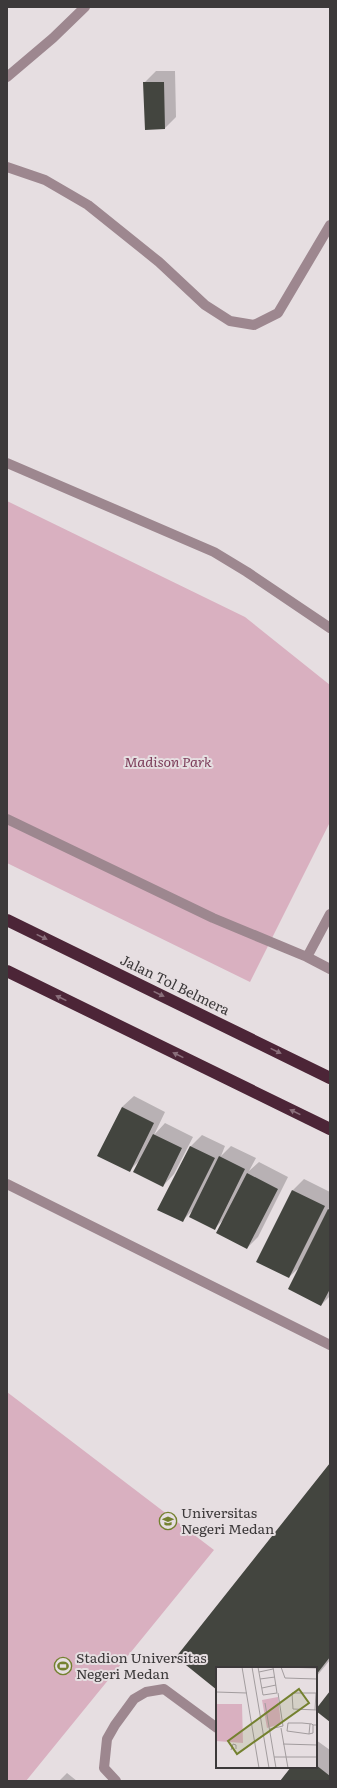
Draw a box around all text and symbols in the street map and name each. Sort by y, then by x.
park label: Madison Park [124,751,212,771]
one-way arrow [36,934,48,940]
street label: Jalan Tol Belmera [117,949,234,1019]
one-way arrow [153,991,165,997]
one-way arrow [56,995,67,1001]
one-way arrow [270,1048,281,1054]
one-way arrow [172,1052,184,1058]
one-way arrow [289,1109,301,1115]
place label: Universitas Negeri Medan [181,1502,274,1538]
school or university icon: Universitas Negeri Medan [158,1511,178,1531]
place label: Stadion Universitas Negeri Medan [76,1647,207,1683]
sports icon: Stadion Universitas Negeri Medan [53,1656,73,1676]
inset map [216,1667,317,1768]

